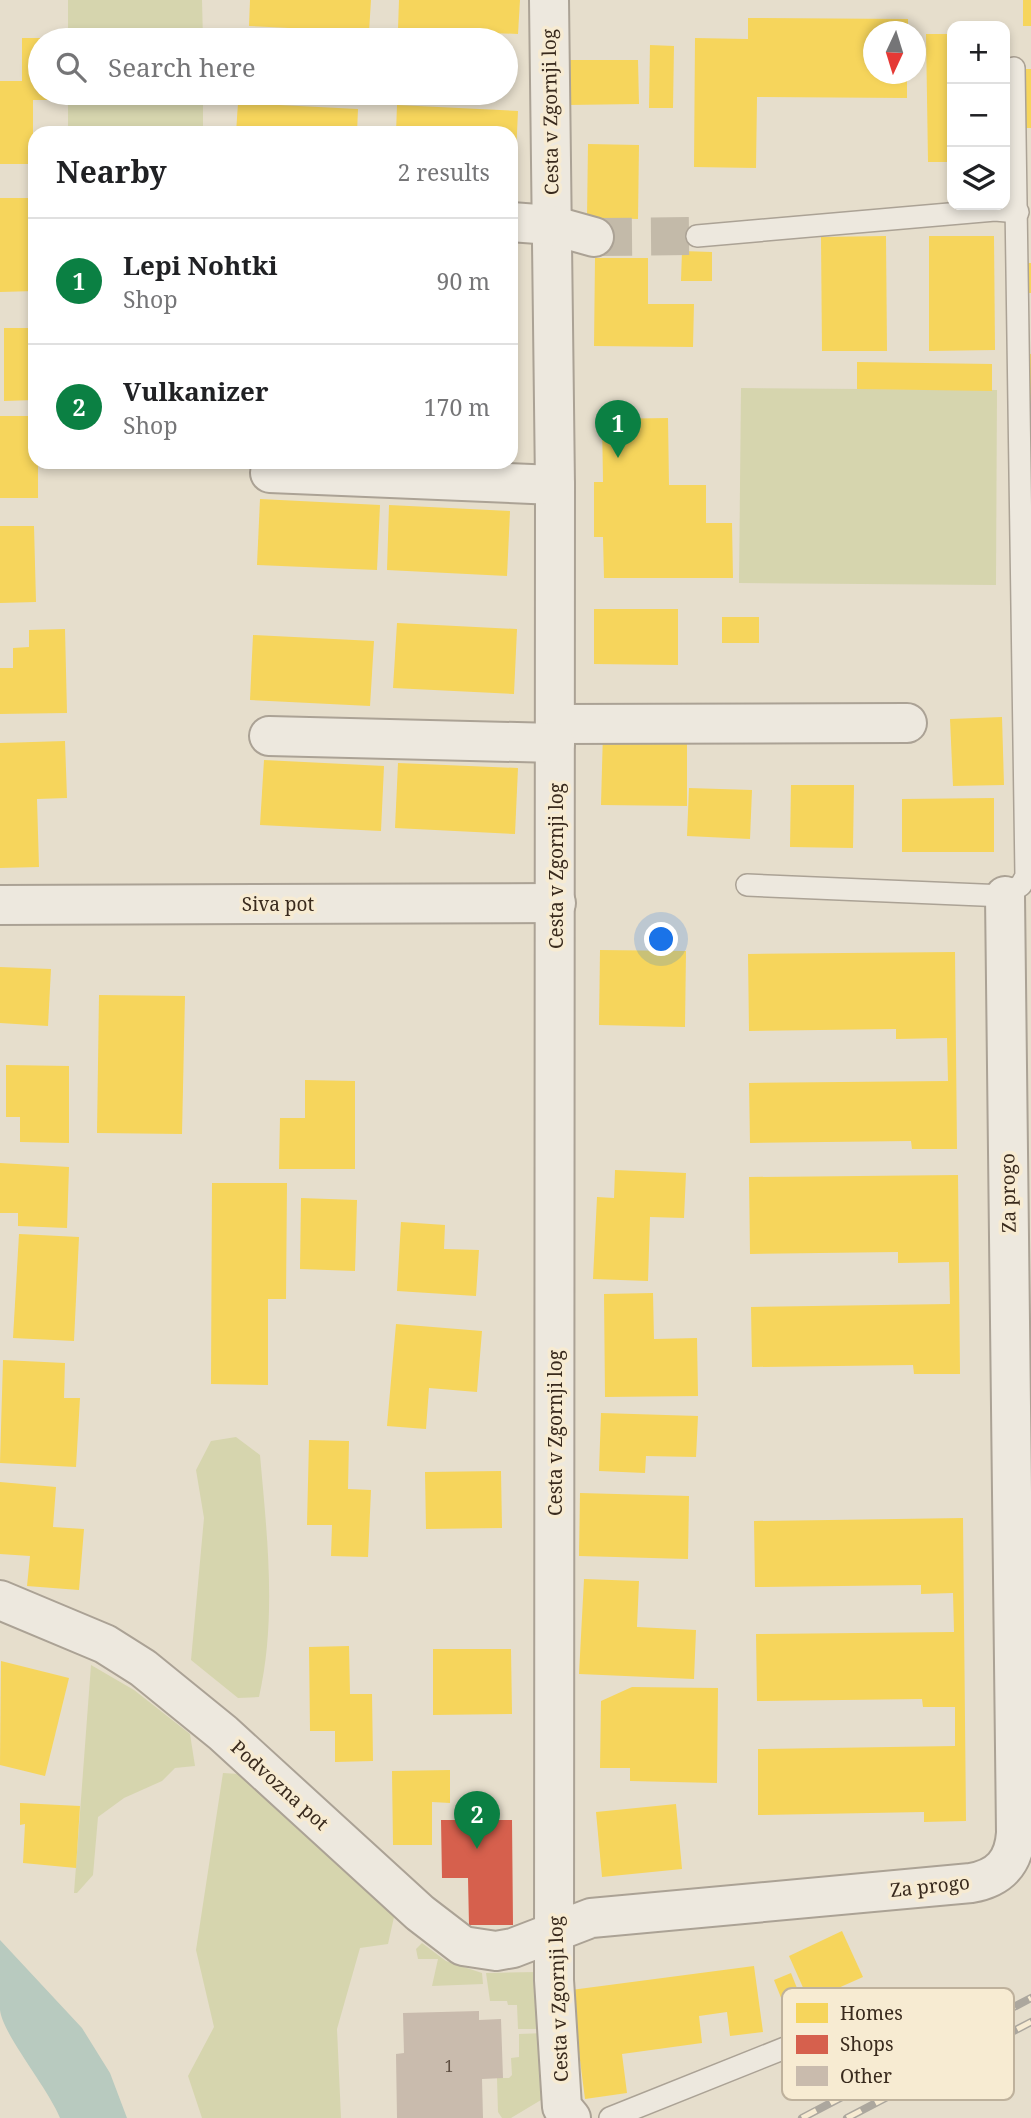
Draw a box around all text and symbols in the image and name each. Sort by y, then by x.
north arrow [863,21,926,84]
map controls [947,21,1010,210]
button: + [947,21,1010,84]
search box [28,28,518,105]
street label: Cesta v Zgornji log [536,29,564,195]
icon: search [52,48,90,86]
text: Search here [108,49,256,85]
button: − [947,84,1010,147]
button: layers [947,147,1010,210]
text: Nearby [56,151,167,192]
text: 2 results [397,156,490,188]
text: Lepi Nohtki [123,247,278,283]
text: 1 [73,265,86,297]
text: 90 m [437,265,490,297]
text: Shop [123,283,178,315]
text: Vulkanizer [123,373,269,409]
text: 2 [73,391,86,423]
text: 170 m [424,391,490,423]
pin: 1 [595,400,641,458]
text: Shop [123,409,178,441]
street label: Cesta v Zgornji log [543,783,569,949]
street label: Siva pot [242,891,314,917]
your location [644,922,678,956]
street label: Za progo [994,1153,1022,1233]
street label: Cesta v Zgornji log [542,1350,568,1516]
street label: Podvozna pot [226,1734,335,1836]
pin: 2 [454,1791,500,1849]
street label: Za progo [889,1869,971,1903]
street label: Cesta v Zgornji log [542,1916,574,2082]
legend [782,1988,1014,2100]
text: Homes [840,2000,903,2026]
text: Shops [840,2031,894,2057]
house number: 1 [445,2055,453,2077]
text: Other [840,2063,892,2089]

